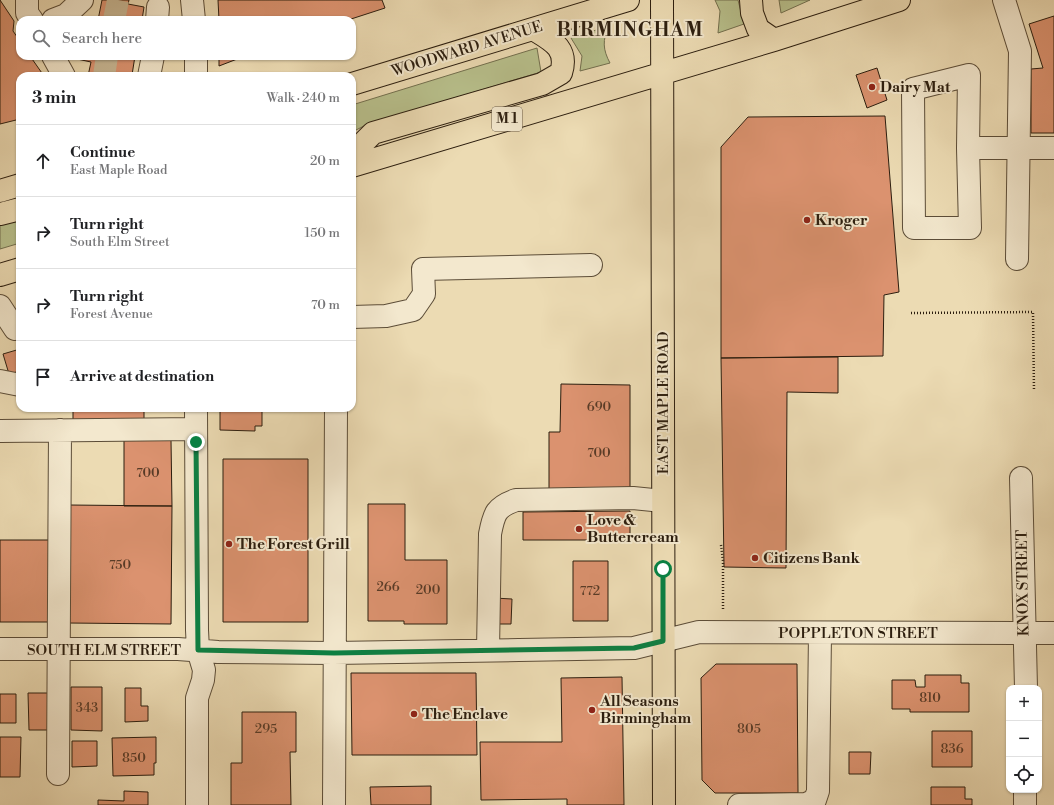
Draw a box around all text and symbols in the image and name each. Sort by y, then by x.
search box [16,16,356,60]
street label: WOODWARD AVENUE [388,17,545,81]
district label: BIRMINGHAM [556,18,704,42]
icon: search [30,27,52,49]
text: Search here [62,29,142,48]
place label: Dairy Mat [880,78,951,97]
marker: Dairy Mat [867,82,877,92]
text: 3 min [32,87,76,109]
text: Walk · 240 m [266,90,340,106]
road number: M 1 [492,107,522,131]
text: Continue [70,143,135,162]
icon: ahead [32,150,54,172]
text: 20 m [310,153,340,169]
text: East Maple Road [70,162,167,178]
place label: Kroger [815,211,868,230]
text: Turn right [70,215,144,234]
marker: Kroger [802,215,812,225]
icon: right [32,222,54,244]
text: 150 m [305,225,340,241]
text: South Elm Street [70,234,170,250]
text: Turn right [70,287,144,306]
icon: right [32,294,54,316]
text: 70 m [311,297,340,313]
text: Forest Avenue [70,306,153,322]
street label: EAST MAPLE ROAD [654,331,673,475]
icon: arrive [32,366,54,388]
text: Arrive at destination [70,367,214,386]
house number: 690 [587,399,612,415]
route end [187,433,205,451]
house number: 700 [587,445,611,461]
house number: 700 [136,465,160,481]
place label: Love & Buttercream [587,511,679,547]
marker: Love & Buttercream [574,524,584,534]
street label: KNOX STREET [1013,529,1033,636]
place label: The Forest Grill [237,535,350,554]
marker: The Forest Grill [224,539,234,549]
place label: Citizens Bank [763,549,860,568]
marker: Citizens Bank [750,553,760,563]
house number: 750 [109,557,131,573]
route start [654,560,672,578]
house number: 266 [376,579,400,595]
house number: 200 [416,582,441,598]
house number: 772 [580,583,600,599]
street label: POPPLETON STREET [778,624,938,643]
street label: SOUTH ELM STREET [27,641,182,660]
map controls [1006,685,1042,793]
button: + [1006,685,1042,721]
house number: 810 [919,690,941,706]
place label: All Seasons Birmingham [599,692,691,728]
house number: 343 [76,700,98,716]
place label: The Enclave [422,705,508,724]
marker: All Seasons Birmingham [587,705,597,715]
marker: The Enclave [409,709,419,719]
house number: 295 [255,721,277,737]
house number: 805 [737,721,761,737]
button: − [1006,721,1042,757]
house number: 836 [940,741,964,757]
house number: 850 [122,750,146,766]
button: locate [1006,757,1042,793]

